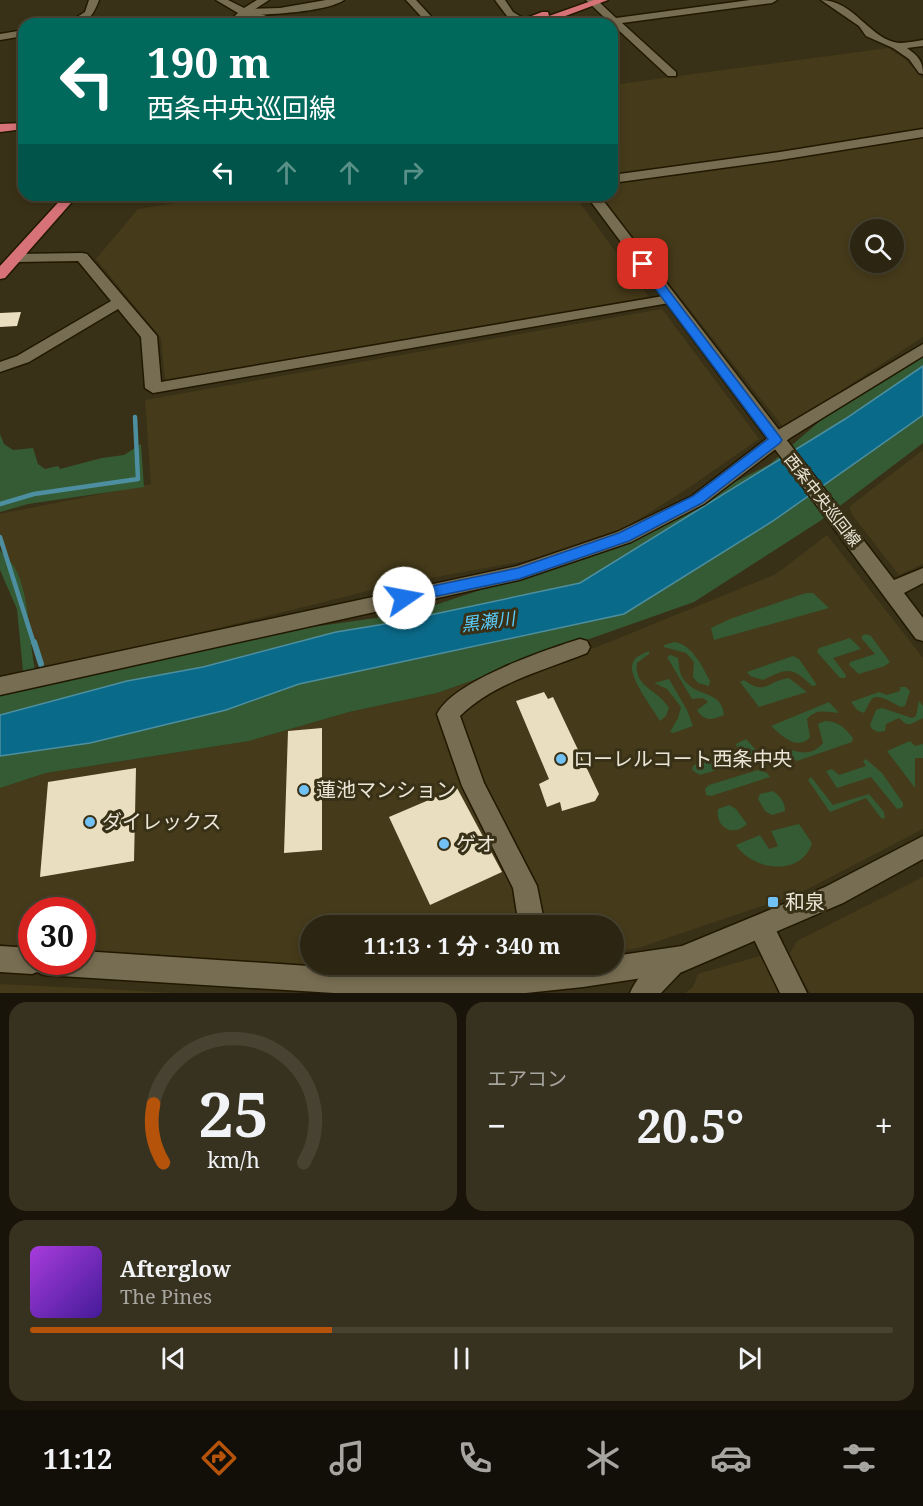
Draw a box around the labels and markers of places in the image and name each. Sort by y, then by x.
pin [617,238,668,289]
place label: ローレルコート西条中央 [573,745,793,772]
marker: ローレルコート西条中央 [554,752,568,766]
place label: 蓮池マンション [316,776,456,803]
marker: 蓮池マンション [297,783,311,797]
place label: ダイレックス [102,808,221,835]
marker: ダイレックス [83,815,97,829]
place label: ゲオ [456,830,496,857]
marker: ゲオ [437,837,451,851]
place label: 和泉 [785,888,825,915]
marker: 和泉 [766,895,780,909]

